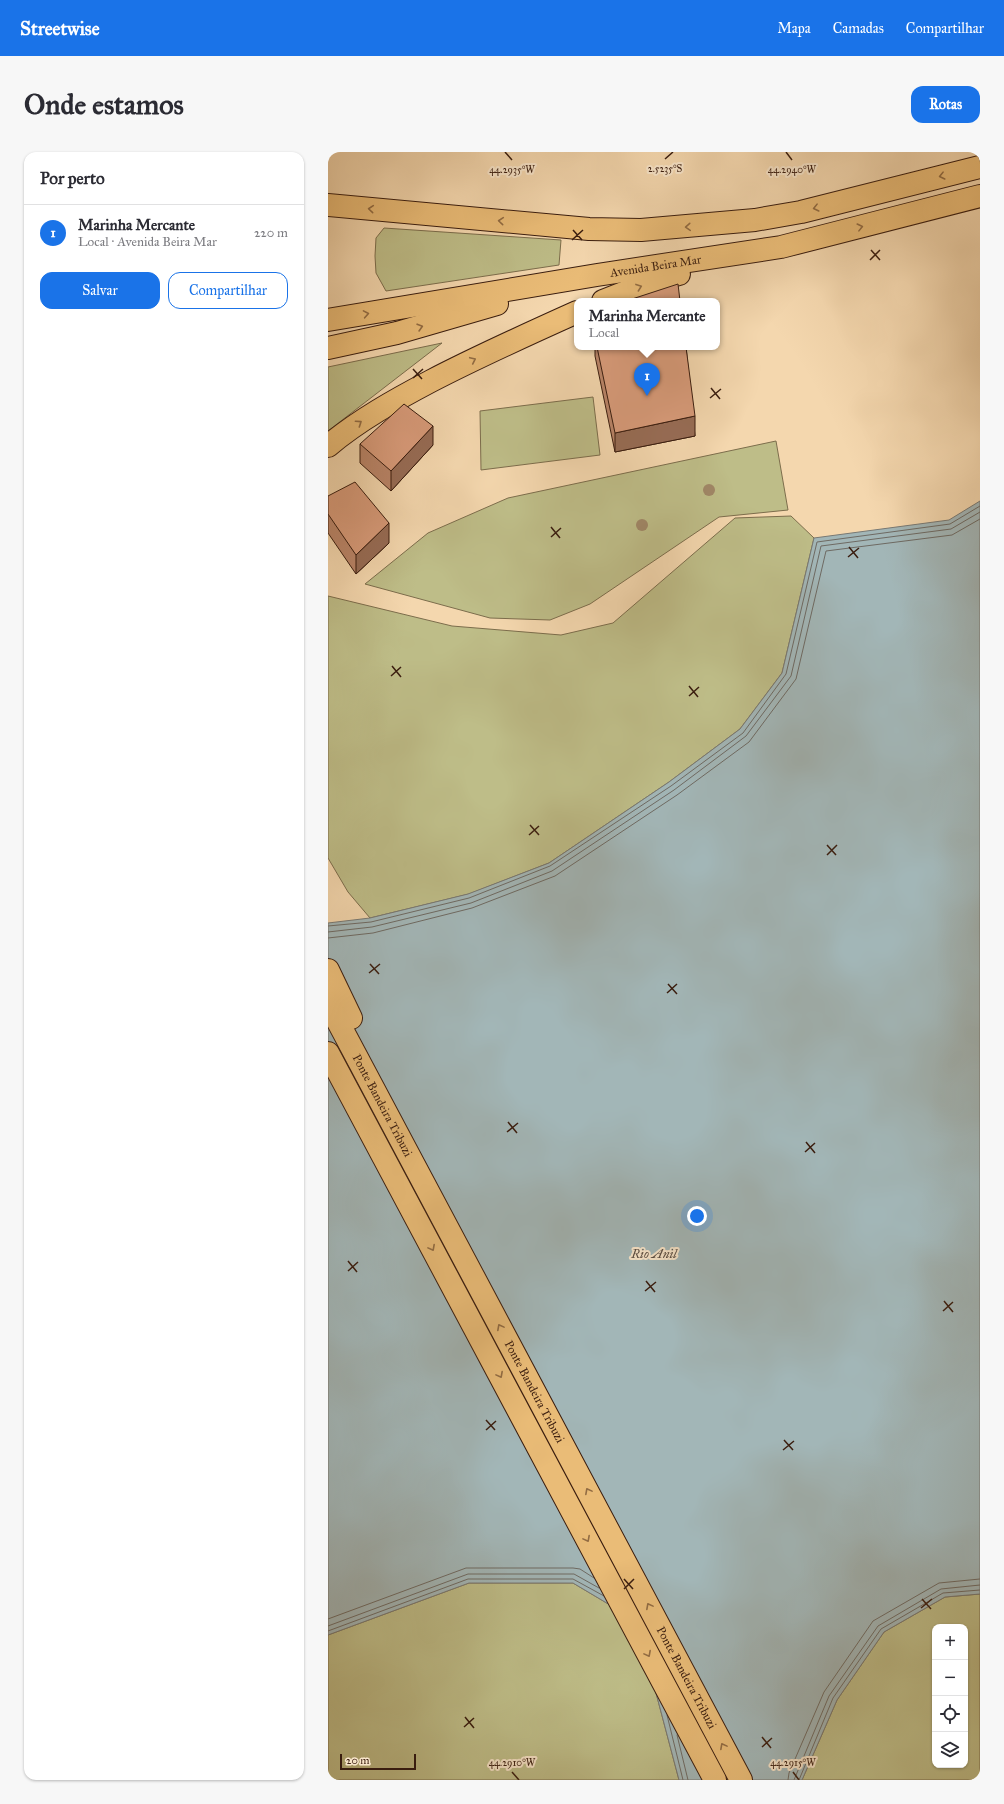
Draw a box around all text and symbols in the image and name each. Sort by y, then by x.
text: Streetwise [20,17,100,40]
text: Mapa [777,20,811,37]
text: Camadas [833,20,884,37]
text: Compartilhar [906,20,984,37]
button: Rotas [911,86,980,123]
text: Onde estamos [24,87,184,122]
text: 2.5235°S [648,163,683,175]
text: 44.2935°W [489,164,535,176]
text: 44.2940°W [768,164,817,176]
text: Por perto [40,168,105,189]
one-way arrow [939,172,945,180]
one-way arrow [813,203,820,212]
one-way arrow [368,205,374,214]
text: Marinha Mercante [78,216,195,234]
one-way arrow [498,217,504,226]
one-way arrow [685,222,691,231]
one-way arrow [856,223,863,232]
text: 1 [50,225,56,241]
text: 220 m [254,225,288,241]
text: Local · Avenida Beira Mar [78,234,217,250]
street label: Avenida Beira Mar [608,252,703,280]
button: Salvar [40,272,160,309]
button: Compartilhar [168,272,288,309]
one-way arrow [636,283,643,291]
popup [574,298,720,350]
text: Marinha Mercante [589,307,705,325]
one-way arrow [363,310,370,319]
one-way arrow [417,323,424,331]
text: Local [589,325,619,341]
one-way arrow [468,357,476,365]
pin: 1 [634,363,660,396]
one-way arrow [355,420,362,428]
street label: Ponte Bandeira Tribuzi [350,1052,416,1160]
your location [687,1206,707,1226]
one-way arrow [427,1244,435,1251]
water label: Rio Anil [630,1246,678,1262]
one-way arrow [498,1324,505,1331]
street label: Ponte Bandeira Tribuzi [502,1338,568,1446]
one-way arrow [495,1371,502,1378]
one-way arrow [585,1488,592,1495]
one-way arrow [582,1535,590,1542]
one-way arrow [646,1603,653,1610]
street label: Ponte Bandeira Tribuzi [654,1624,720,1732]
map controls [932,1624,968,1768]
button: + [932,1624,968,1660]
one-way arrow [643,1650,651,1657]
button: − [932,1660,968,1696]
button: locate [932,1696,968,1732]
button: layers [932,1732,968,1768]
one-way arrow [720,1742,728,1750]
scale bar [340,1752,416,1771]
text: 20 m [346,1754,369,1767]
text: 44.2910°W [489,1757,536,1769]
text: 44.2915°W [770,1757,816,1769]

